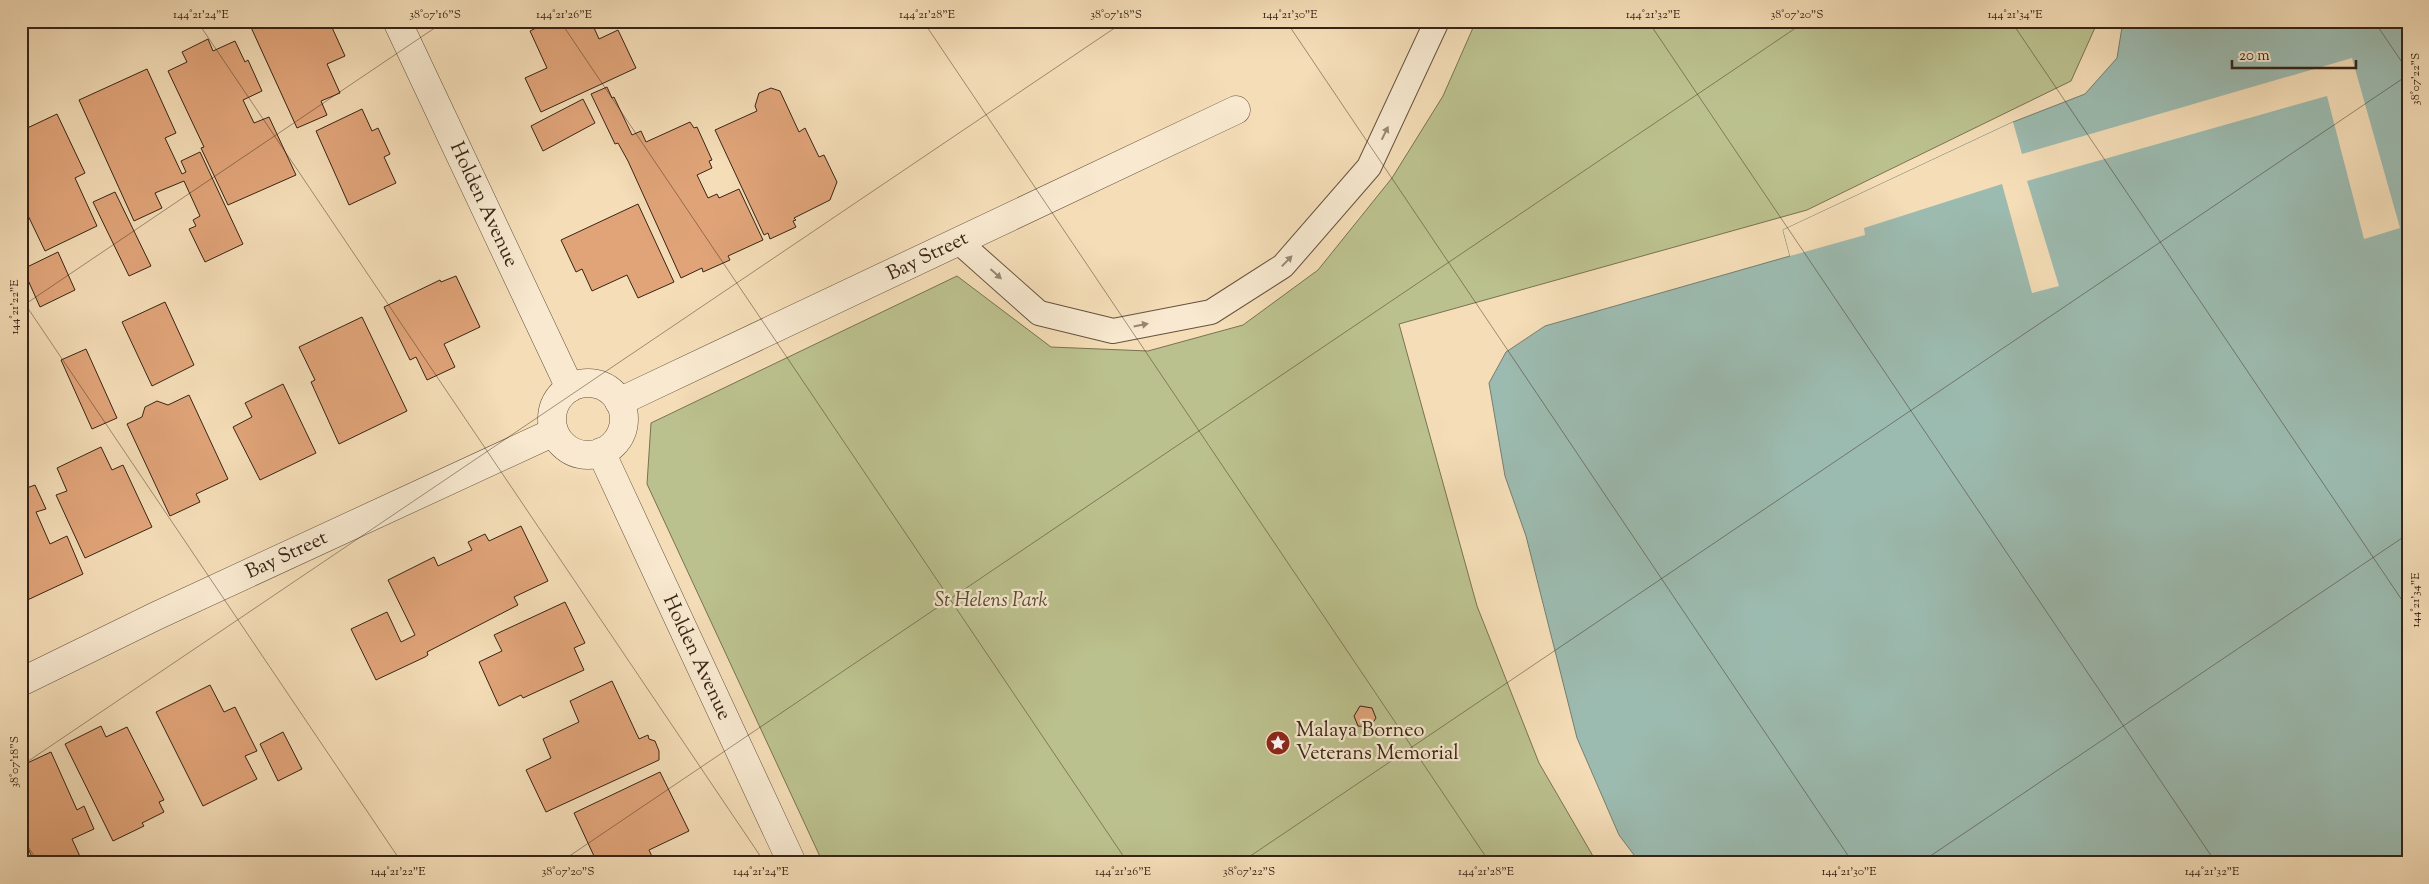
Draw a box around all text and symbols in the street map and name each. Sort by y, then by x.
text: 144°21'24"E [173,6,230,24]
text: 38°07'16"S [409,6,461,24]
text: 144°21'26"E [536,6,593,24]
text: 144°21'28"E [899,6,956,24]
text: 38°07'18"S [1090,6,1142,24]
text: 144°21'30"E [1262,6,1318,24]
text: 144°21'32"E [1626,6,1681,24]
text: 38°07'20"S [1770,6,1824,24]
text: 144°21'34"E [1987,6,2043,24]
scale bar [2232,38,2355,70]
text: 20 m [2239,46,2270,67]
text: 38°07'22"S [2407,53,2425,105]
one-way arrow [1381,126,1389,140]
street label: Holden Avenue [441,138,525,272]
street label: Bay Street [882,225,974,289]
one-way arrow [1281,255,1293,267]
one-way arrow [989,268,1001,280]
text: 144°21'22"E [6,279,24,335]
one-way arrow [1133,321,1149,329]
street label: Bay Street [241,524,333,588]
text: 144°21'34"E [2407,572,2425,628]
park label: St Helens Park [935,587,1047,616]
street label: Holden Avenue [654,591,738,725]
place label: Malaya Borneo Veterans Memorial [1296,717,1459,769]
place icon: Malaya Borneo Veterans Memorial [1265,730,1291,756]
text: 38°07'18"S [6,736,24,788]
text: 144°21'22"E [370,863,426,881]
text: 38°07'20"S [541,863,595,881]
text: 144°21'24"E [733,863,790,881]
text: 144°21'26"E [1095,863,1152,881]
text: 38°07'22"S [1223,863,1275,881]
text: 144°21'28"E [1458,863,1515,881]
text: 144°21'30"E [1821,863,1877,881]
text: 144°21'32"E [2185,863,2240,881]

